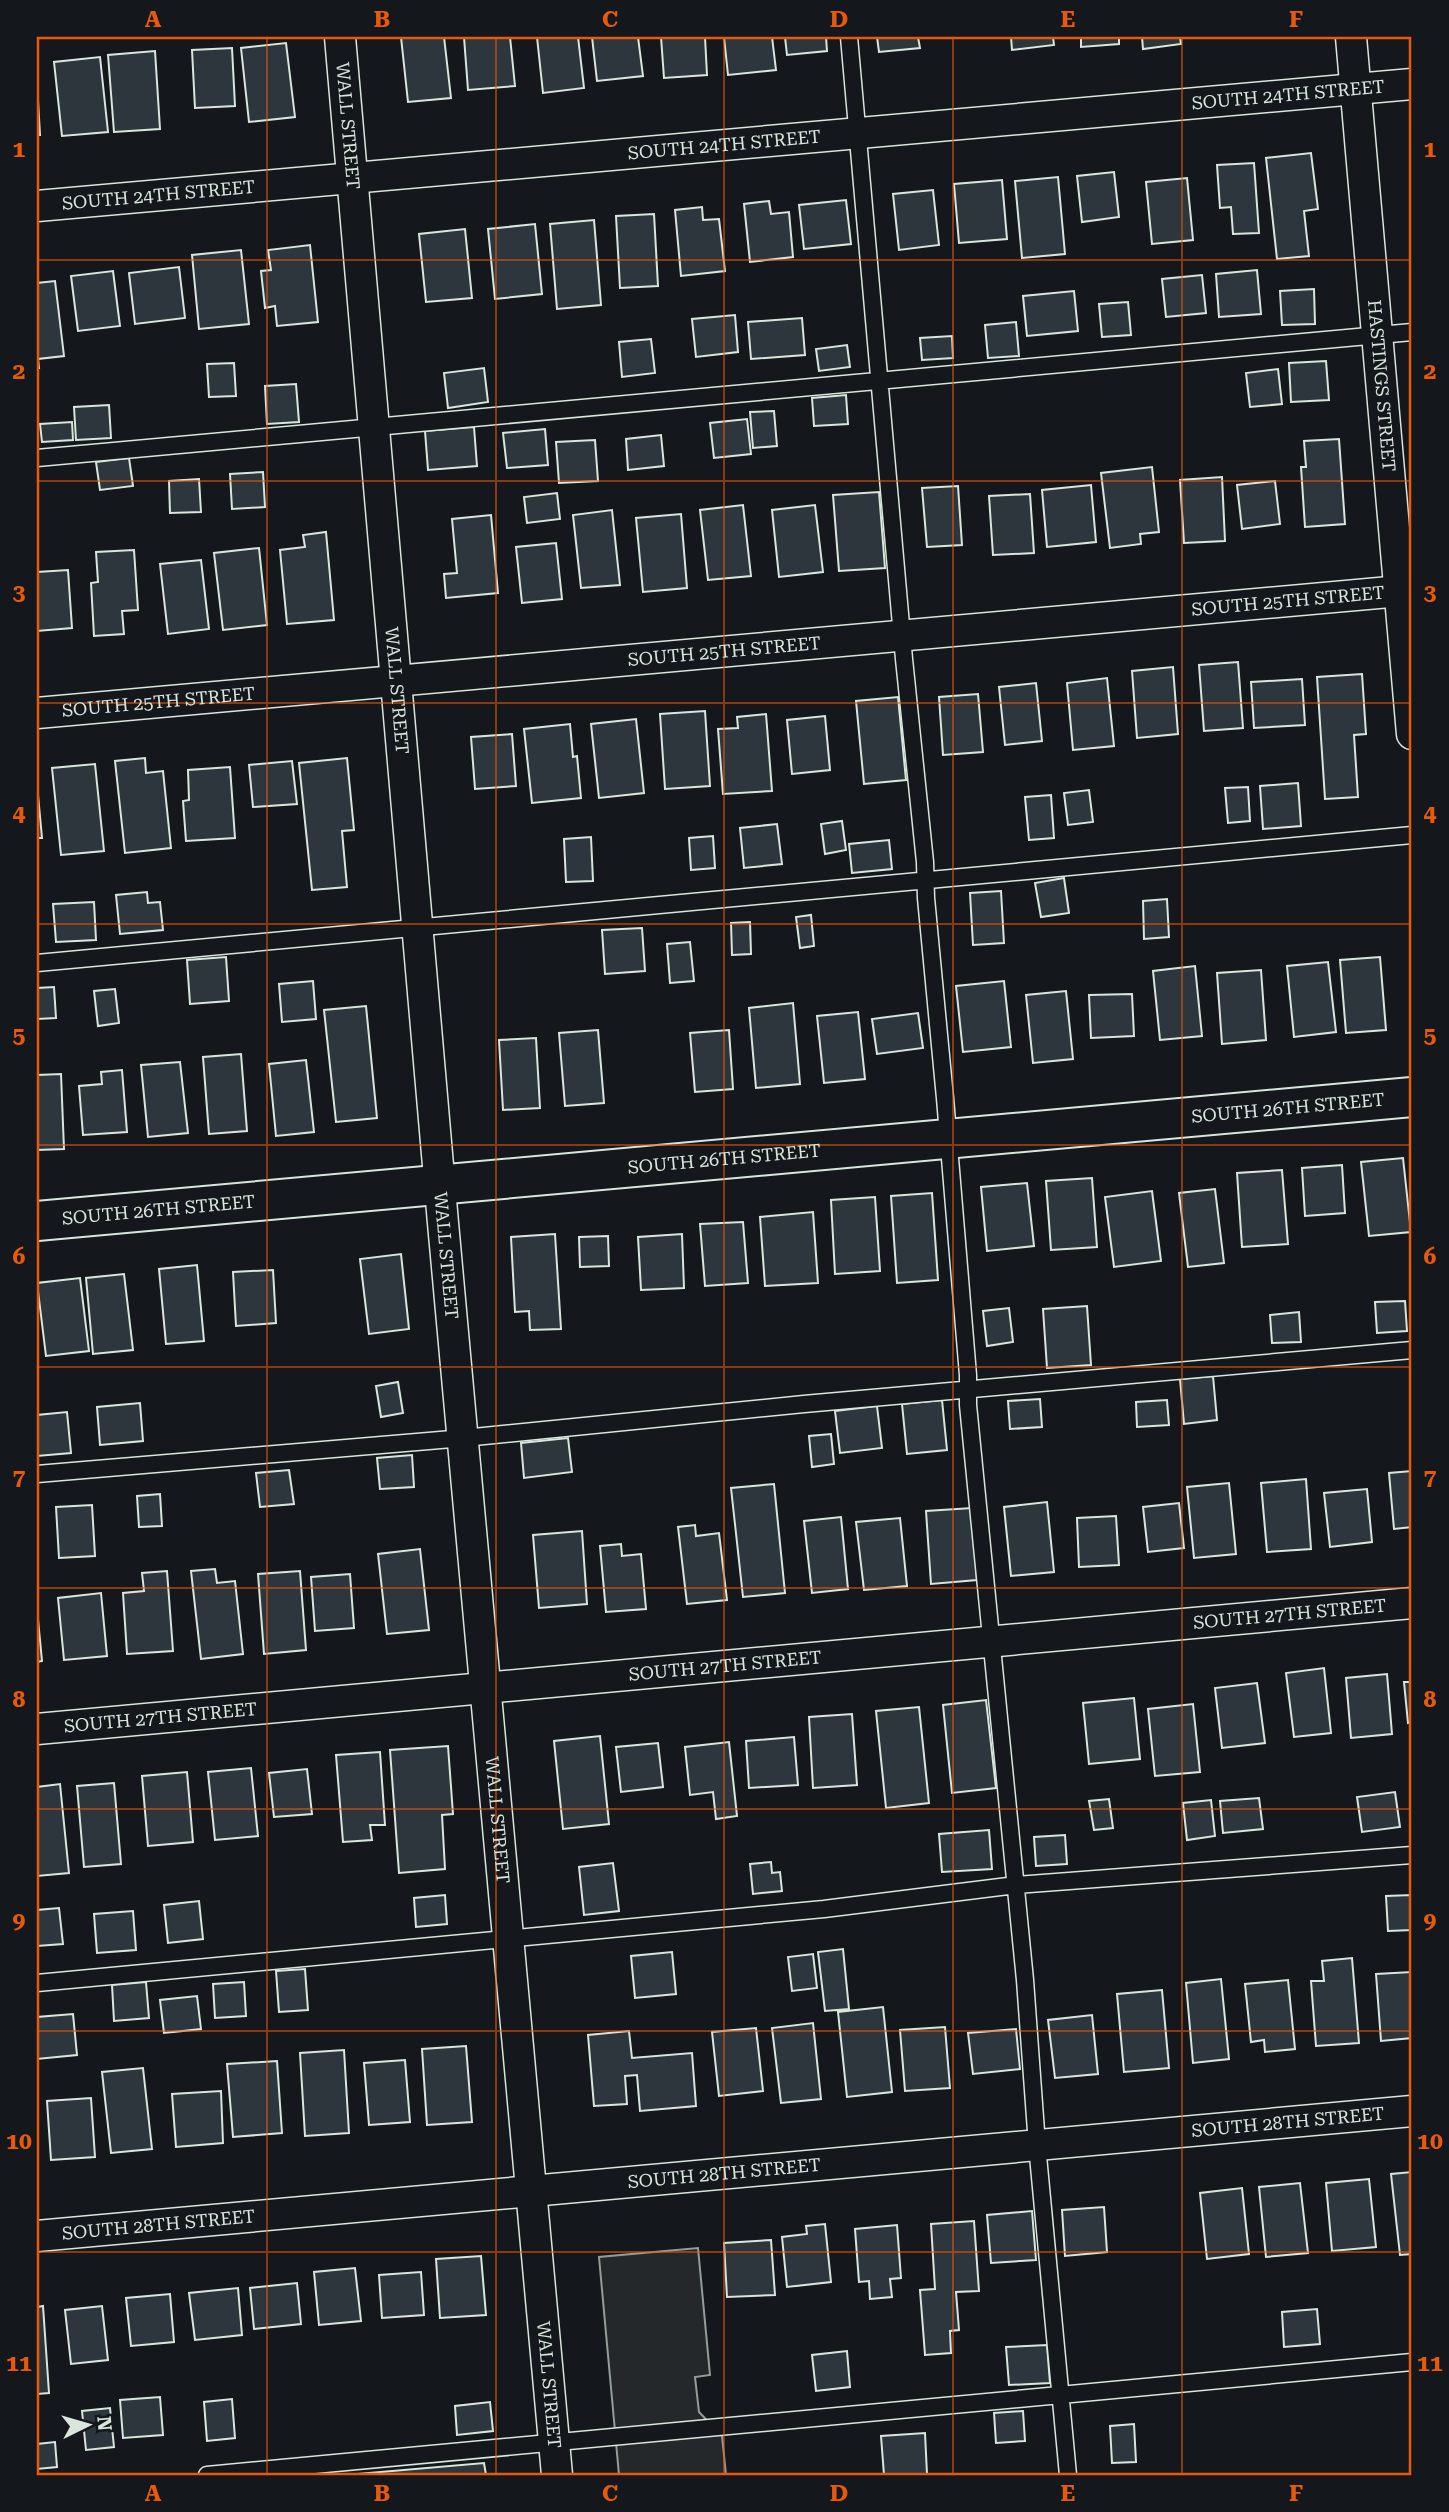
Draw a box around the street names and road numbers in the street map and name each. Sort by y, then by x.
street label: WALL STREET [332,61,364,190]
street label: SOUTH 24TH STREET [1191,75,1385,114]
street label: SOUTH 24TH STREET [627,126,822,164]
street label: SOUTH 24TH STREET [61,176,256,214]
street label: HASTINGS STREET [1364,299,1400,472]
street label: SOUTH 25TH STREET [1191,582,1385,620]
street label: WALL STREET [381,626,413,755]
street label: SOUTH 25TH STREET [627,632,822,670]
street label: SOUTH 25TH STREET [61,683,256,721]
street label: SOUTH 26TH STREET [1190,1089,1385,1127]
street label: SOUTH 26TH STREET [627,1139,822,1178]
street label: SOUTH 26TH STREET [61,1190,256,1229]
street label: WALL STREET [430,1191,463,1320]
street label: SOUTH 27TH STREET [1192,1594,1387,1633]
street label: SOUTH 27TH STREET [628,1646,822,1685]
street label: SOUTH 27TH STREET [63,1698,258,1736]
street label: WALL STREET [482,1756,514,1884]
street label: SOUTH 28TH STREET [1190,2103,1385,2141]
street label: SOUTH 28TH STREET [627,2154,822,2192]
street label: SOUTH 28TH STREET [61,2205,256,2244]
street label: WALL STREET [533,2320,566,2449]

